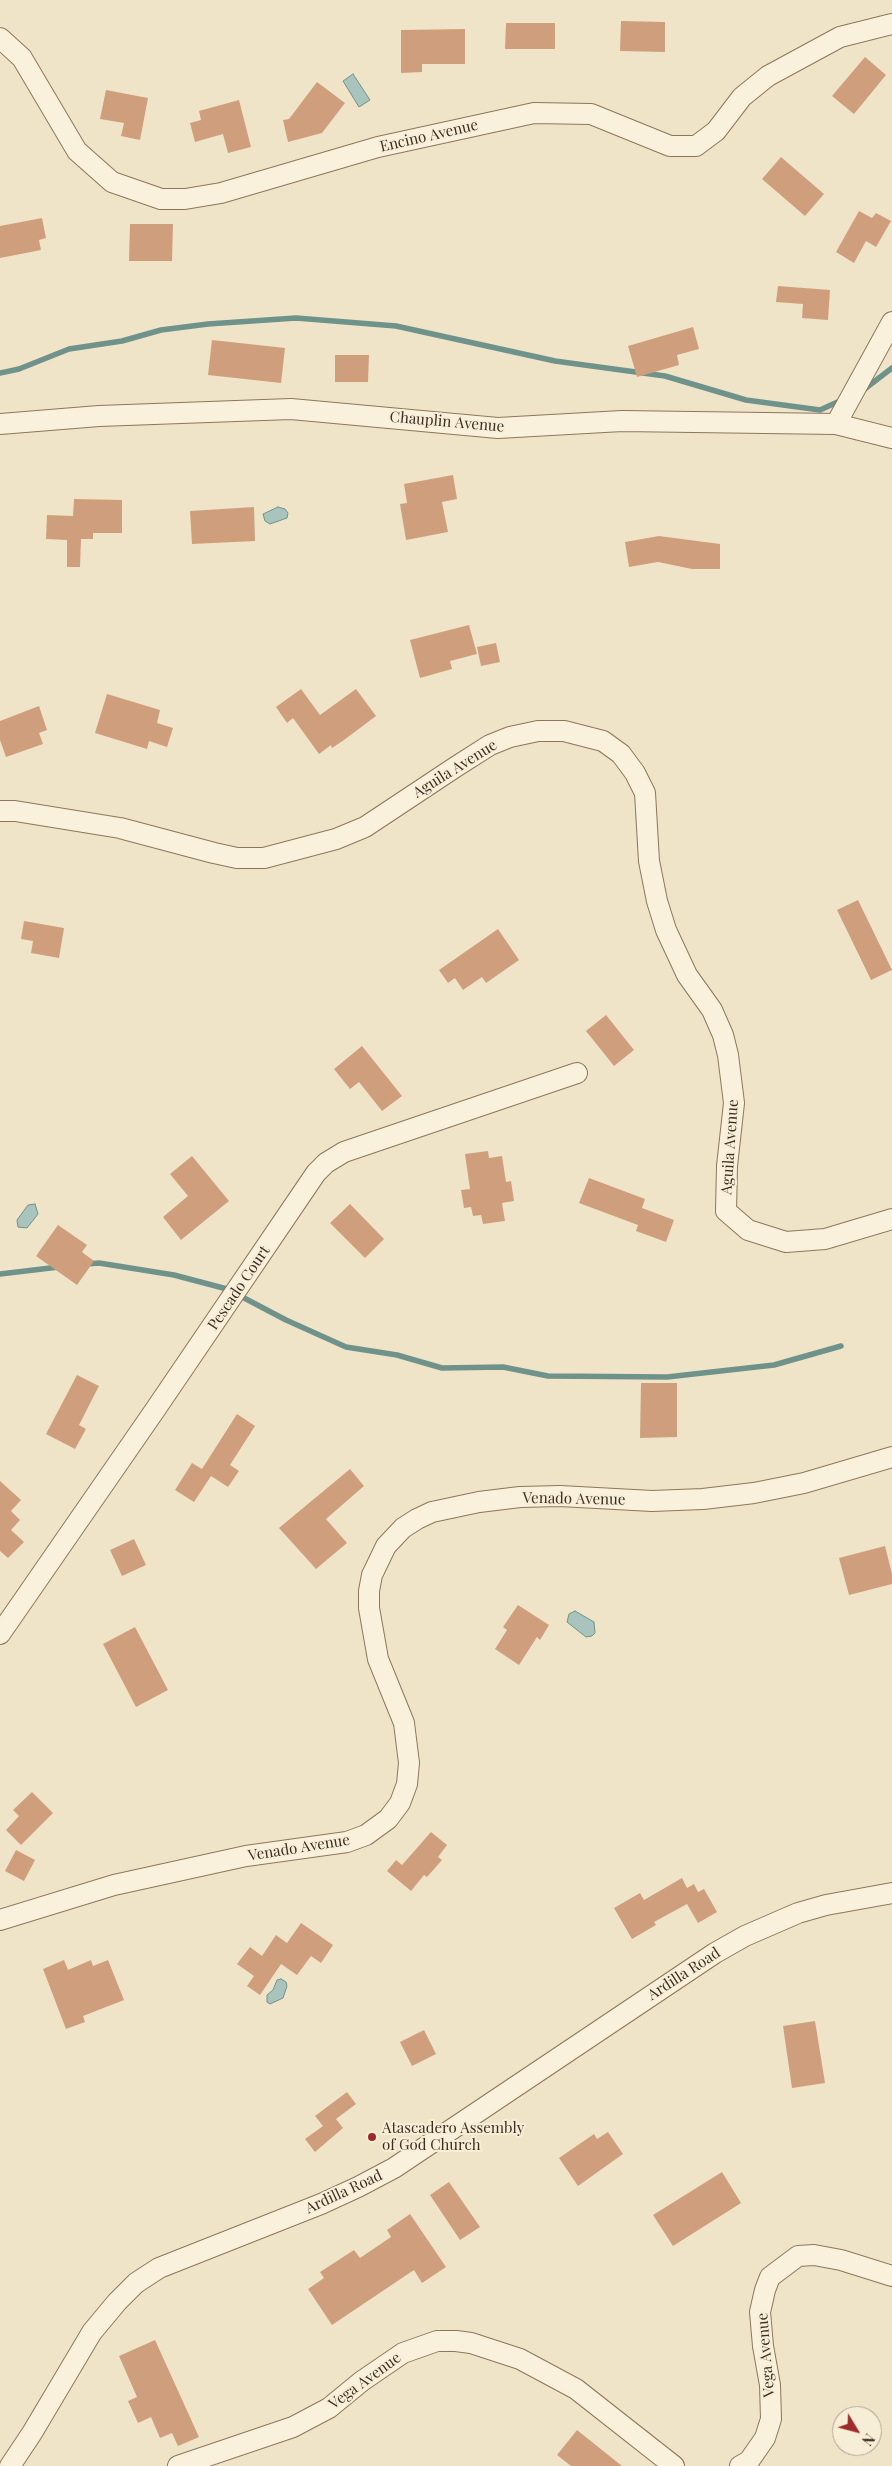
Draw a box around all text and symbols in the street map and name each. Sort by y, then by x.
street label: Encino Avenue [378,116,480,156]
street label: Chauplin Avenue [389,408,505,436]
street label: Aguila Avenue [410,736,500,802]
street label: Aguila Avenue [718,1099,742,1195]
street label: Pescado Court [204,1243,274,1333]
street label: Venado Avenue [522,1489,626,1509]
street label: Venado Avenue [247,1831,351,1865]
street label: Ardilla Road [644,1944,724,2004]
place label: Atascadero Assembly of God Church [382,2119,524,2154]
marker: Atascadero Assembly of God Church [366,2131,378,2143]
street label: Ardilla Road [303,2166,385,2218]
street label: Vega Avenue [753,2312,779,2398]
street label: Vega Avenue [325,2349,405,2413]
north arrow [832,2406,882,2456]
text: N [858,2430,879,2449]

